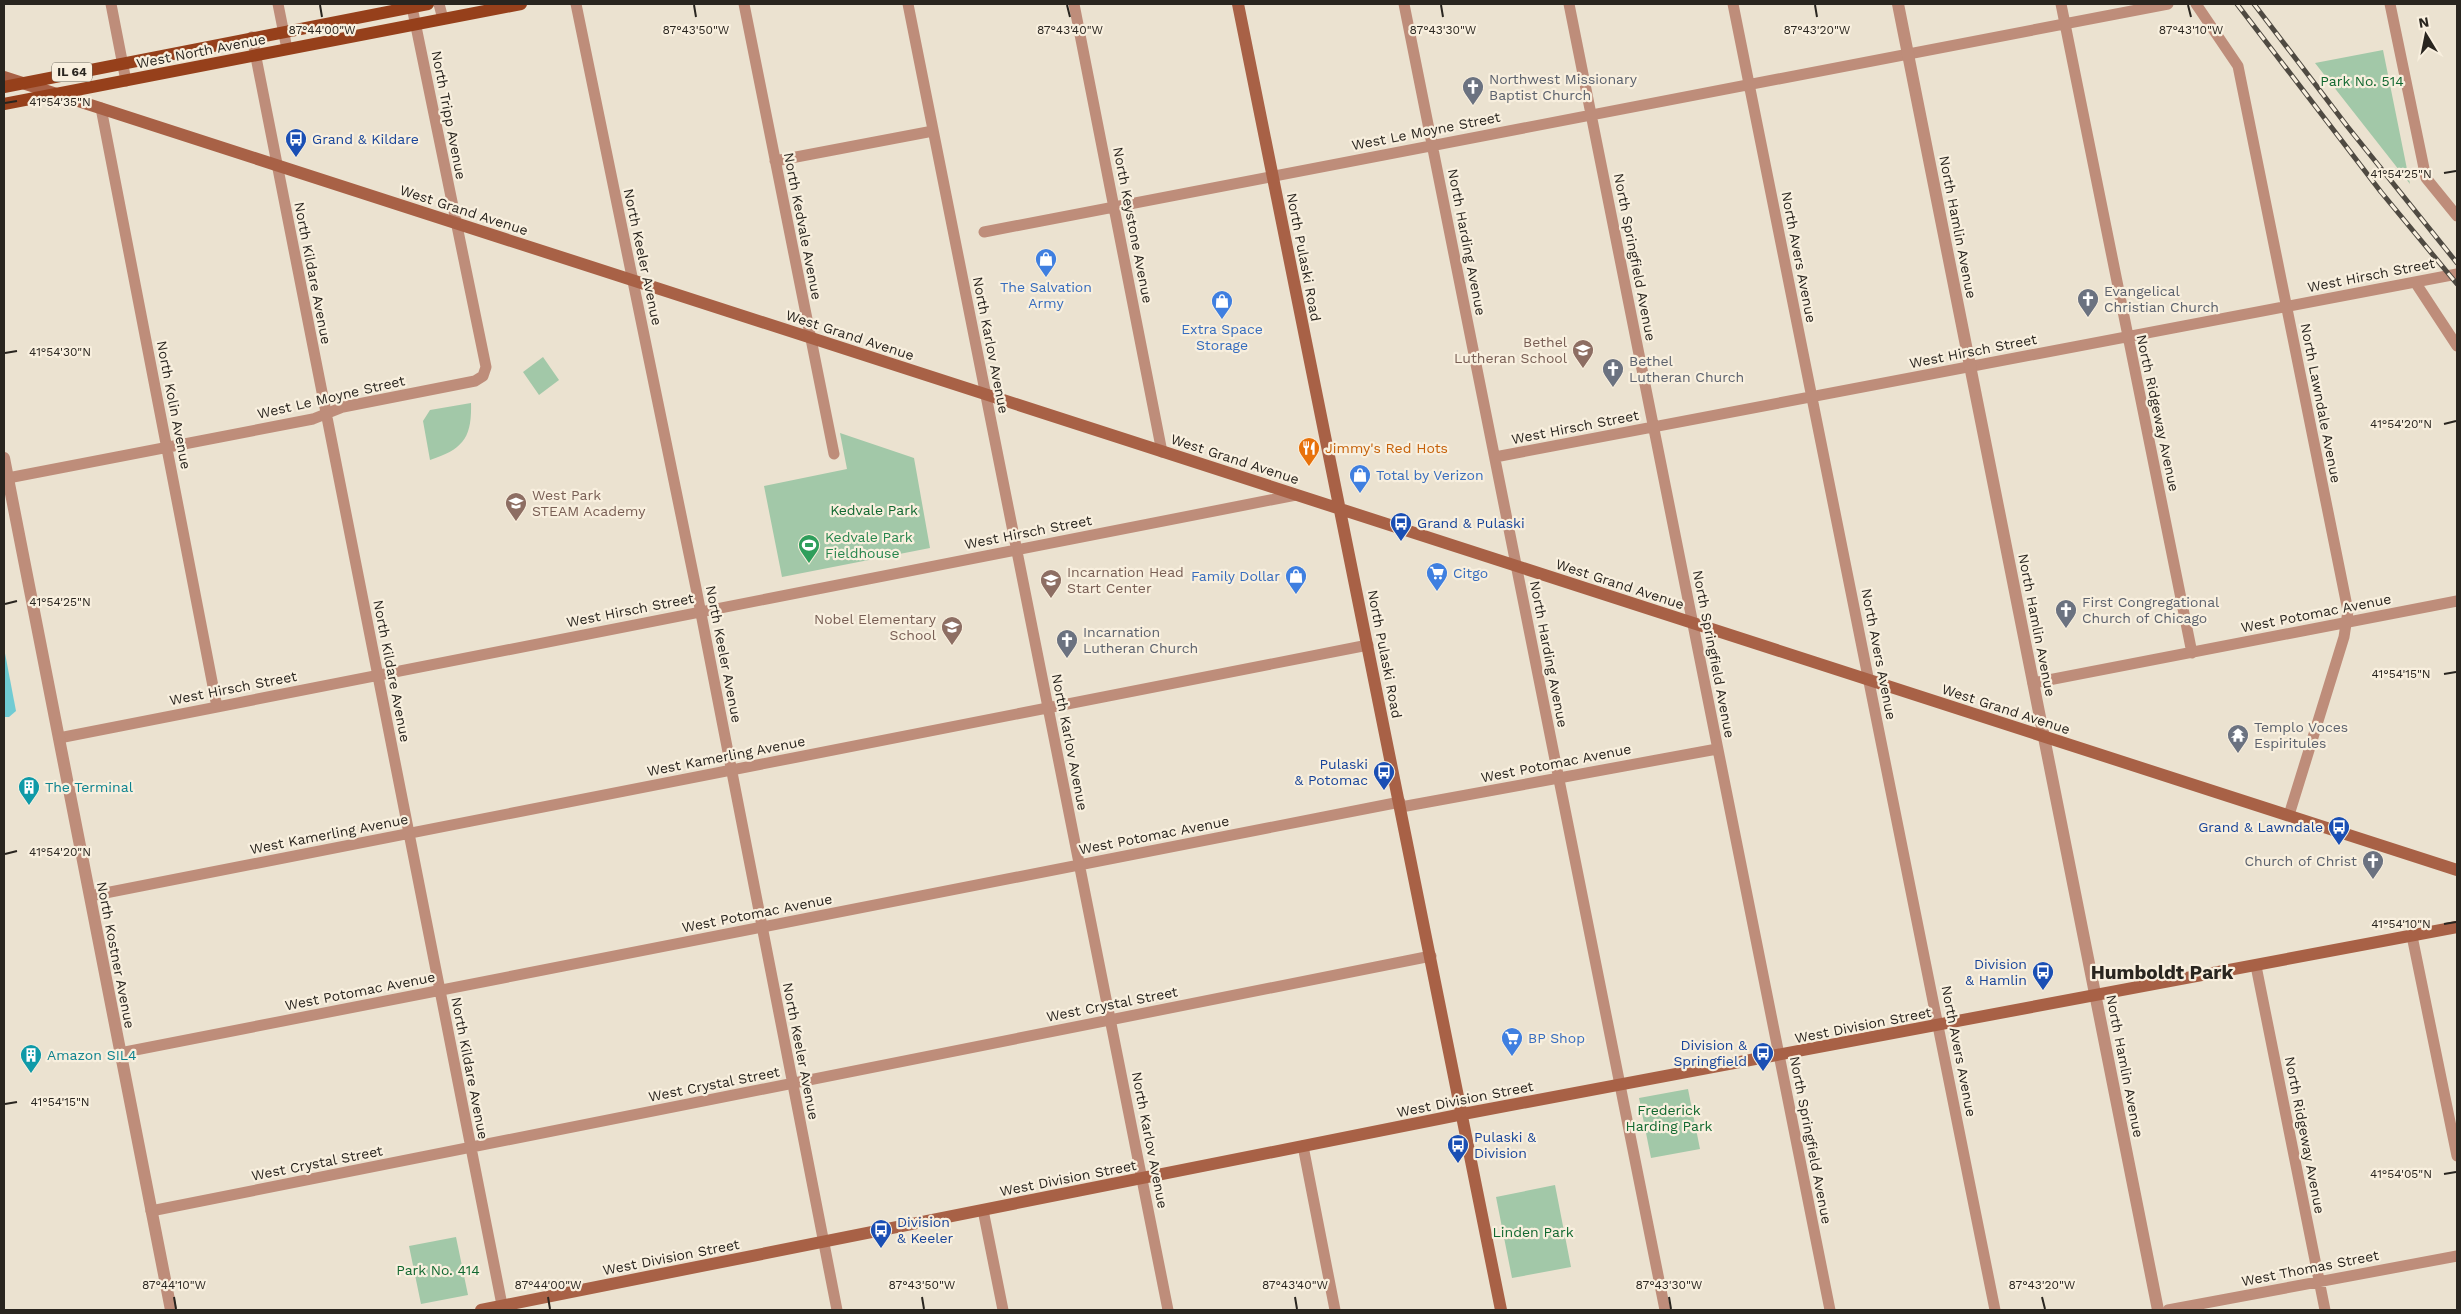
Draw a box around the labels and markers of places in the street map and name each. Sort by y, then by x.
place label: Northwest Missionary Baptist Church [1489,71,1638,103]
church icon: Northwest Missionary Baptist Church [1461,75,1485,106]
bus stop icon: Grand & Kildare [284,127,308,158]
place label: Grand & Kildare [312,131,419,147]
shop icon: The Salvation Army [1034,247,1058,278]
place label: The Salvation Army [1000,279,1092,311]
place label: Evangelical Christian Church [2104,283,2219,315]
church icon: Evangelical Christian Church [2076,287,2100,318]
shop icon: Extra Space Storage [1210,289,1234,320]
place label: Extra Space Storage [1181,321,1263,353]
place label: Bethel Lutheran School [1454,334,1568,366]
school or university icon: Bethel Lutheran School [1571,338,1595,369]
place label: Bethel Lutheran Church [1629,353,1744,385]
church icon: Bethel Lutheran Church [1601,357,1625,388]
restaurant icon: Jimmy's Red Hots [1297,436,1321,467]
place label: Jimmy's Red Hots [1325,440,1448,456]
shop icon: Total by Verizon [1348,463,1372,494]
place label: Total by Verizon [1376,467,1484,483]
place label: West Park STEAM Academy [532,487,646,519]
school or university icon: West Park STEAM Academy [504,491,528,522]
bus stop icon: Grand & Pulaski [1389,511,1413,542]
place label: Grand & Pulaski [1417,515,1525,531]
place label: Kedvale Park Fieldhouse [825,529,913,561]
sports icon: Kedvale Park Fieldhouse [797,533,821,564]
supermarket icon: Citgo [1425,561,1449,592]
place label: Incarnation Head Start Center [1067,564,1184,596]
shop icon: Family Dollar [1284,564,1308,595]
place label: Citgo [1453,565,1488,581]
school or university icon: Incarnation Head Start Center [1039,568,1063,599]
place label: Family Dollar [1191,568,1280,584]
place label: First Congregational Church of Chicago [2082,594,2220,626]
church icon: First Congregational Church of Chicago [2054,598,2078,629]
place label: Nobel Elementary School [814,611,937,643]
school or university icon: Nobel Elementary School [940,615,964,646]
place label: Incarnation Lutheran Church [1083,624,1198,656]
church icon: Incarnation Lutheran Church [1055,628,1079,659]
place label: Templo Voces Espiritules [2254,719,2348,751]
temple icon: Templo Voces Espiritules [2226,723,2250,754]
place label: Pulaski & Potomac [1294,756,1368,788]
bus stop icon: Pulaski & Potomac [1372,760,1396,791]
building icon: The Terminal [17,775,41,806]
place label: The Terminal [45,779,134,795]
bus stop icon: Grand & Lawndale [2327,815,2351,846]
place label: Grand & Lawndale [2198,819,2323,835]
church icon: Church of Christ [2361,849,2385,880]
place label: Church of Christ [2244,853,2357,869]
place label: Division & Hamlin [1965,956,2027,988]
bus stop icon: Division & Hamlin [2031,960,2055,991]
supermarket icon: BP Shop [1500,1026,1524,1057]
place label: BP Shop [1528,1030,1585,1046]
place label: Division & Springfield [1673,1037,1747,1069]
bus stop icon: Division & Springfield [1751,1041,1775,1072]
building icon: Amazon SIL4 [19,1043,43,1074]
place label: Amazon SIL4 [47,1047,137,1063]
place label: Pulaski & Division [1474,1129,1536,1161]
bus stop icon: Pulaski & Division [1446,1133,1470,1164]
place label: Division & Keeler [897,1214,954,1246]
bus stop icon: Division & Keeler [869,1218,893,1249]

